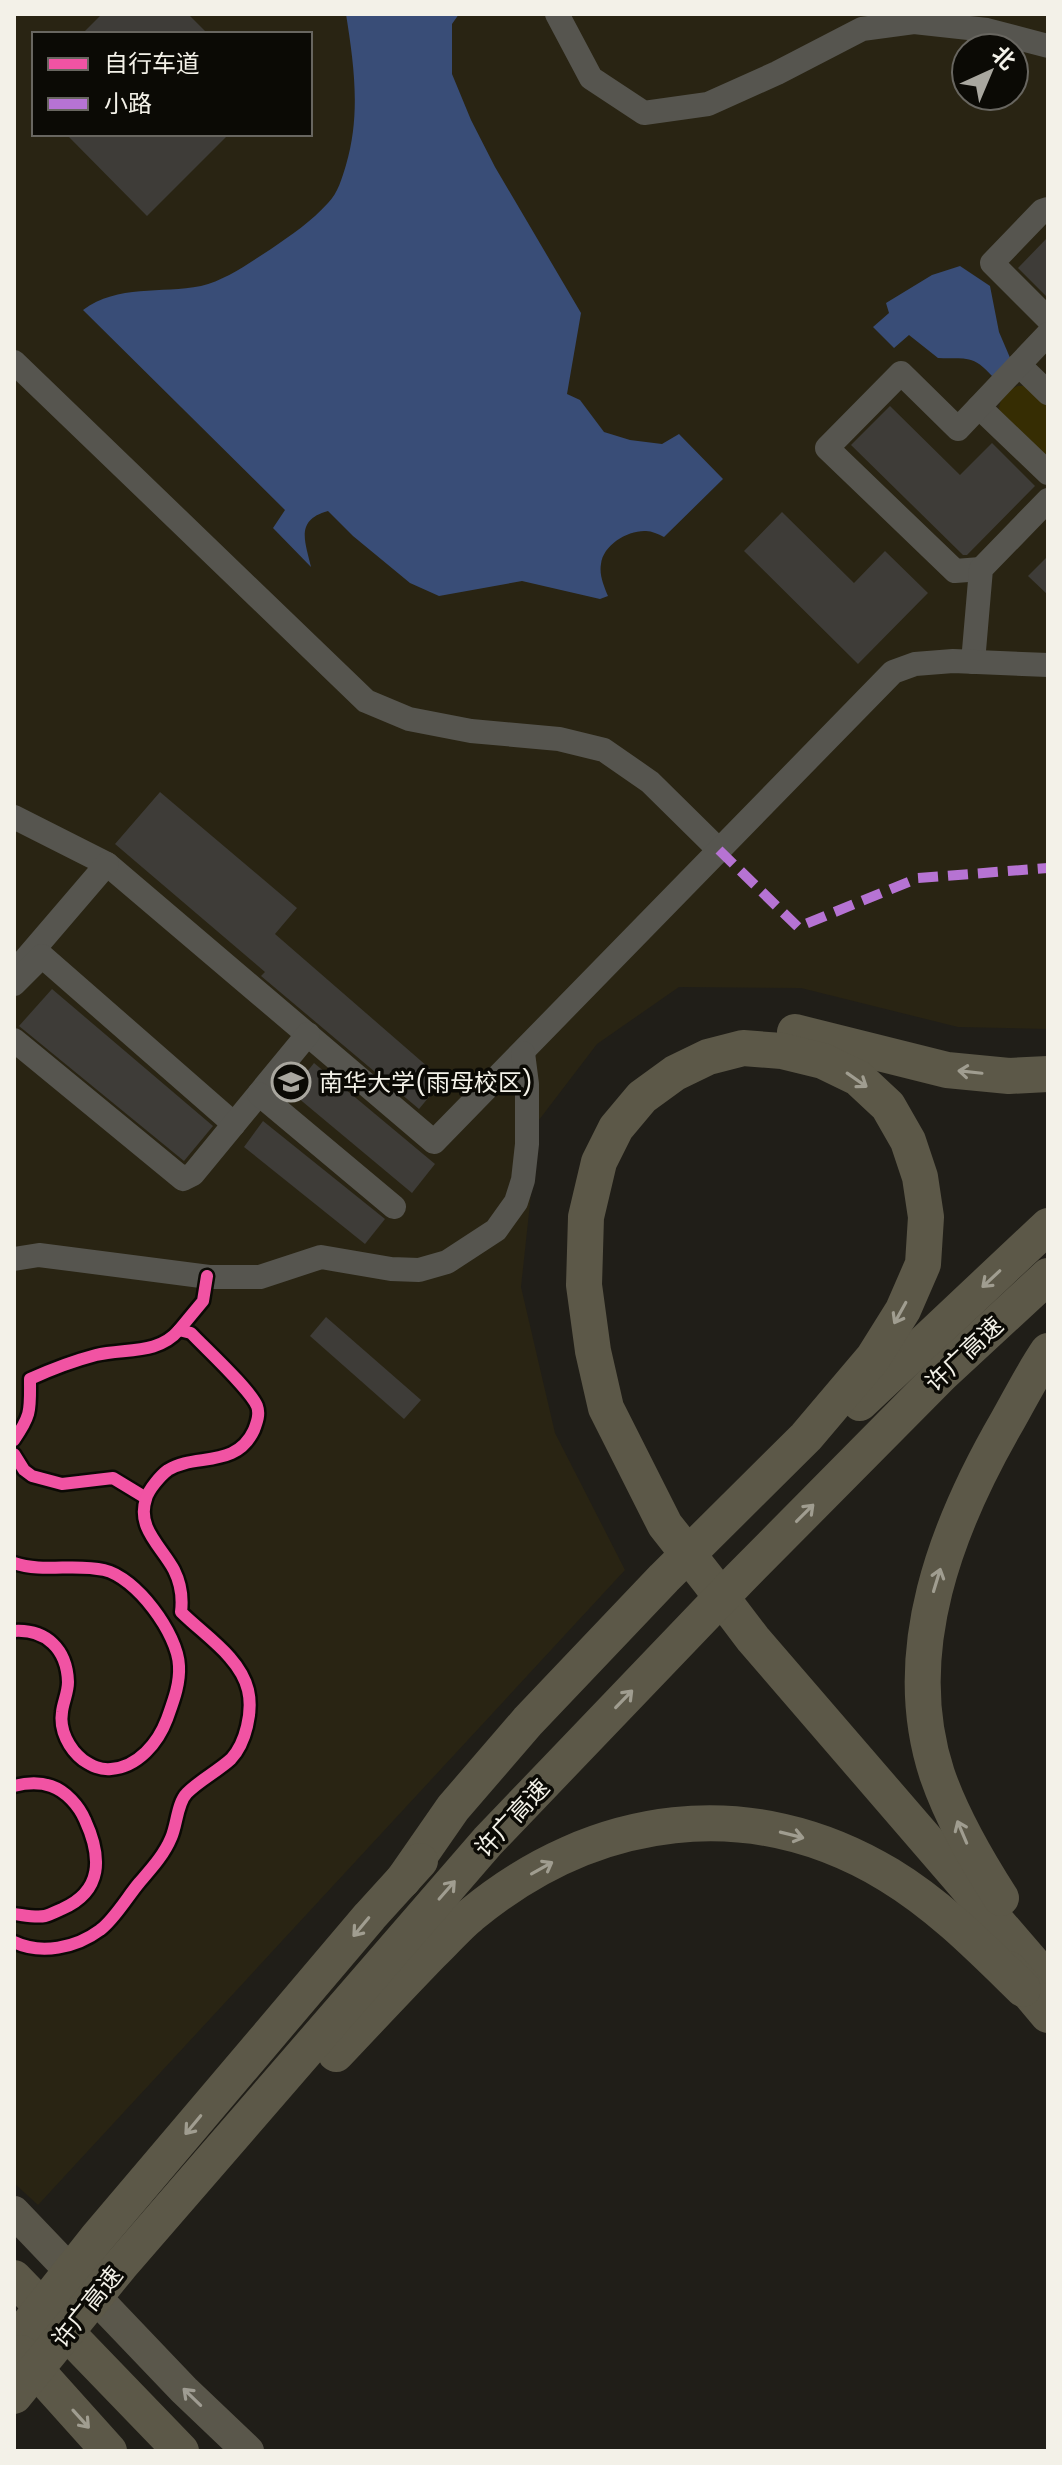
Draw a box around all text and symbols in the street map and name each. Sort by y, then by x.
legend [32,32,312,136]
north arrow [950,32,1030,112]
text: 北 [985,39,1022,77]
text: 自行车道 [104,47,200,80]
text: 小路 [104,87,152,120]
school or university icon: 南华大学(雨母校区) [270,1061,312,1103]
one-way arrow [957,1065,984,1080]
place label: 南华大学(雨母校区) [319,1066,533,1099]
one-way arrow [846,1072,868,1088]
one-way arrow [981,1270,1001,1289]
one-way arrow [892,1301,908,1324]
street label: 许广高速 [918,1309,1010,1399]
one-way arrow [795,1503,815,1522]
one-way arrow [930,1568,945,1594]
one-way arrow [614,1690,633,1709]
street label: 许广高速 [467,1772,557,1864]
one-way arrow [954,1821,969,1845]
one-way arrow [779,1828,805,1843]
one-way arrow [529,1860,553,1876]
one-way arrow [438,1880,456,1900]
one-way arrow [352,1916,370,1936]
one-way arrow [184,2115,202,2135]
street label: 许广高速 [44,2259,130,2355]
one-way arrow [183,2388,202,2407]
one-way arrow [71,2409,89,2429]

